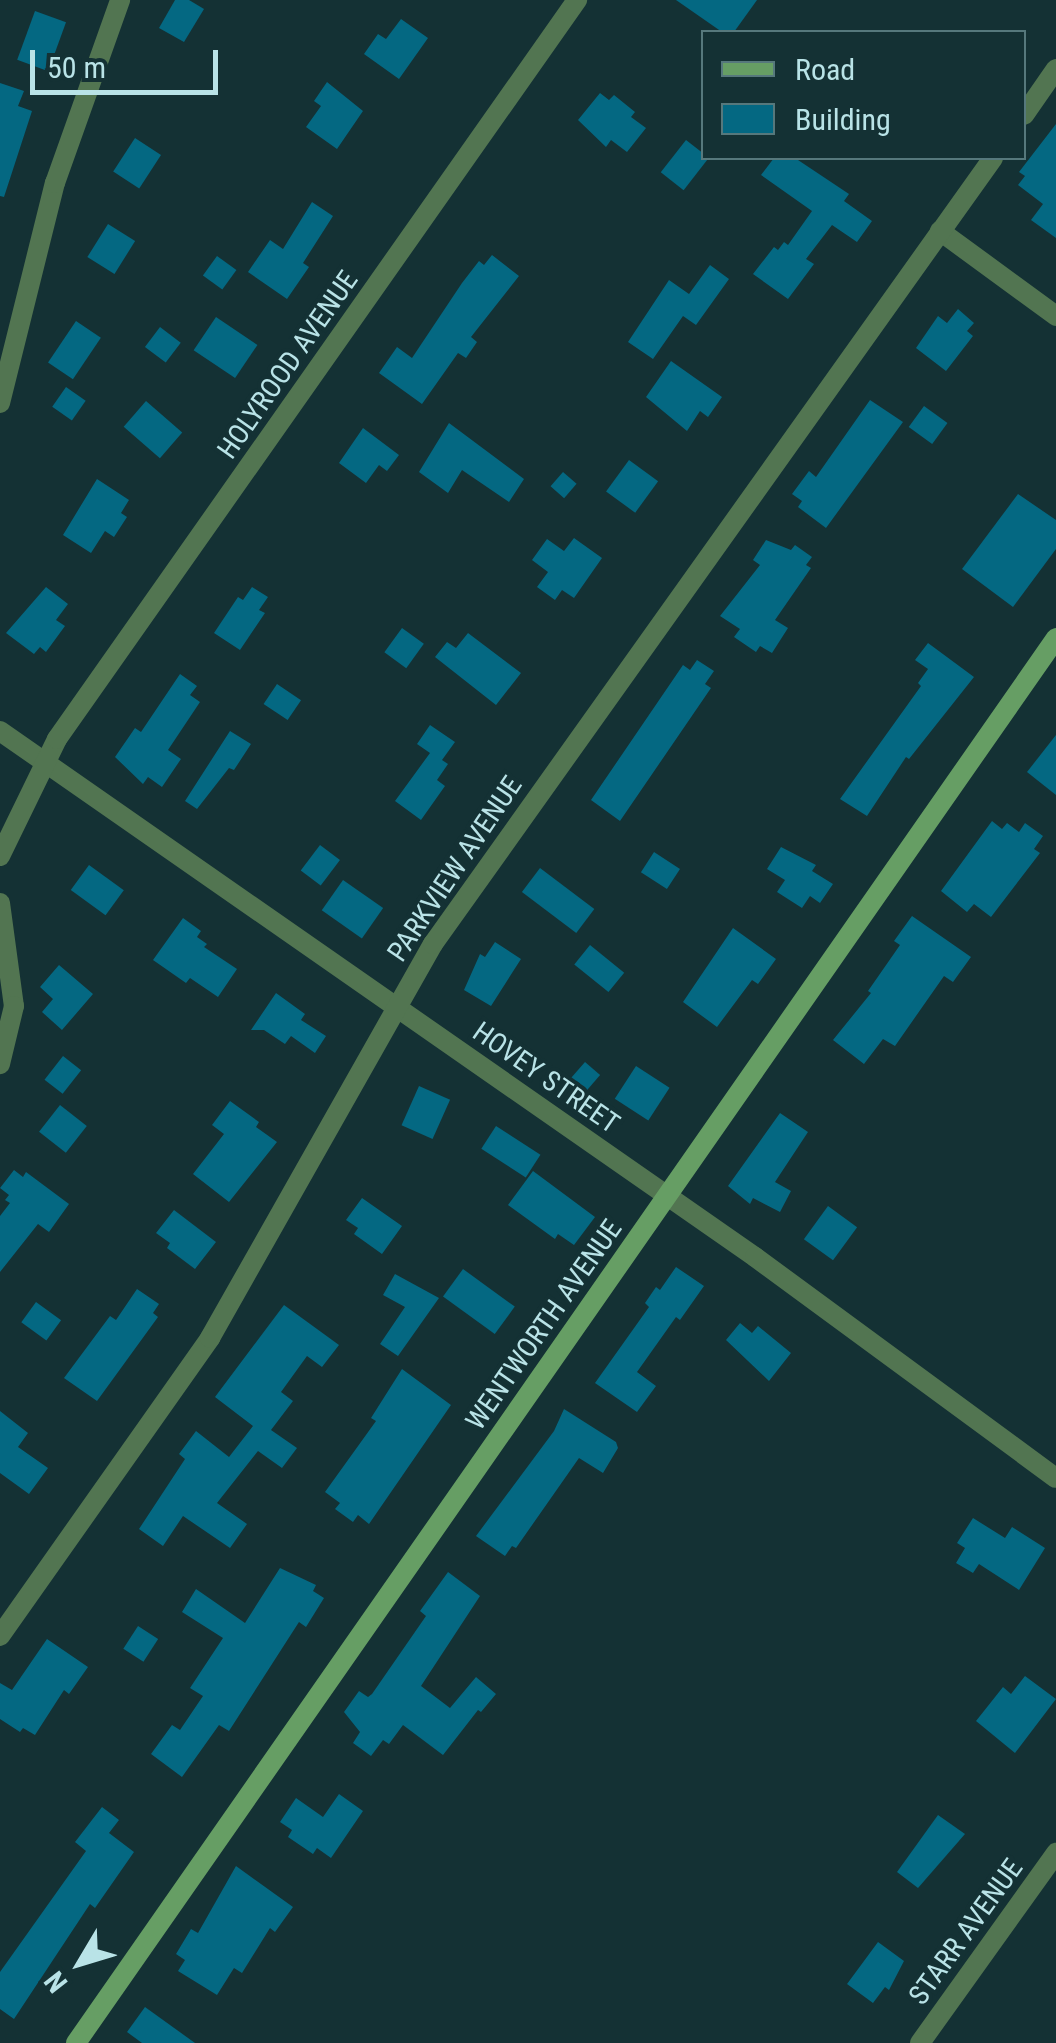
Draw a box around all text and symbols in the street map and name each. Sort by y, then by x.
scale bar [35,30,222,92]
legend [701,30,1026,160]
text: 50 m [47,50,106,85]
text: Road [795,52,855,87]
text: Building [795,102,891,137]
street label: HOLYROOD AVENUE [211,265,365,465]
street label: PARKVIEW AVENUE [381,770,529,968]
street label: HOVEY STREET [466,1015,626,1141]
street label: WENTWORTH AVENUE [459,1213,629,1437]
street label: STARR AVENUE [902,1853,1030,2011]
north arrow [30,1913,130,2013]
text: N [38,1965,74,1999]

